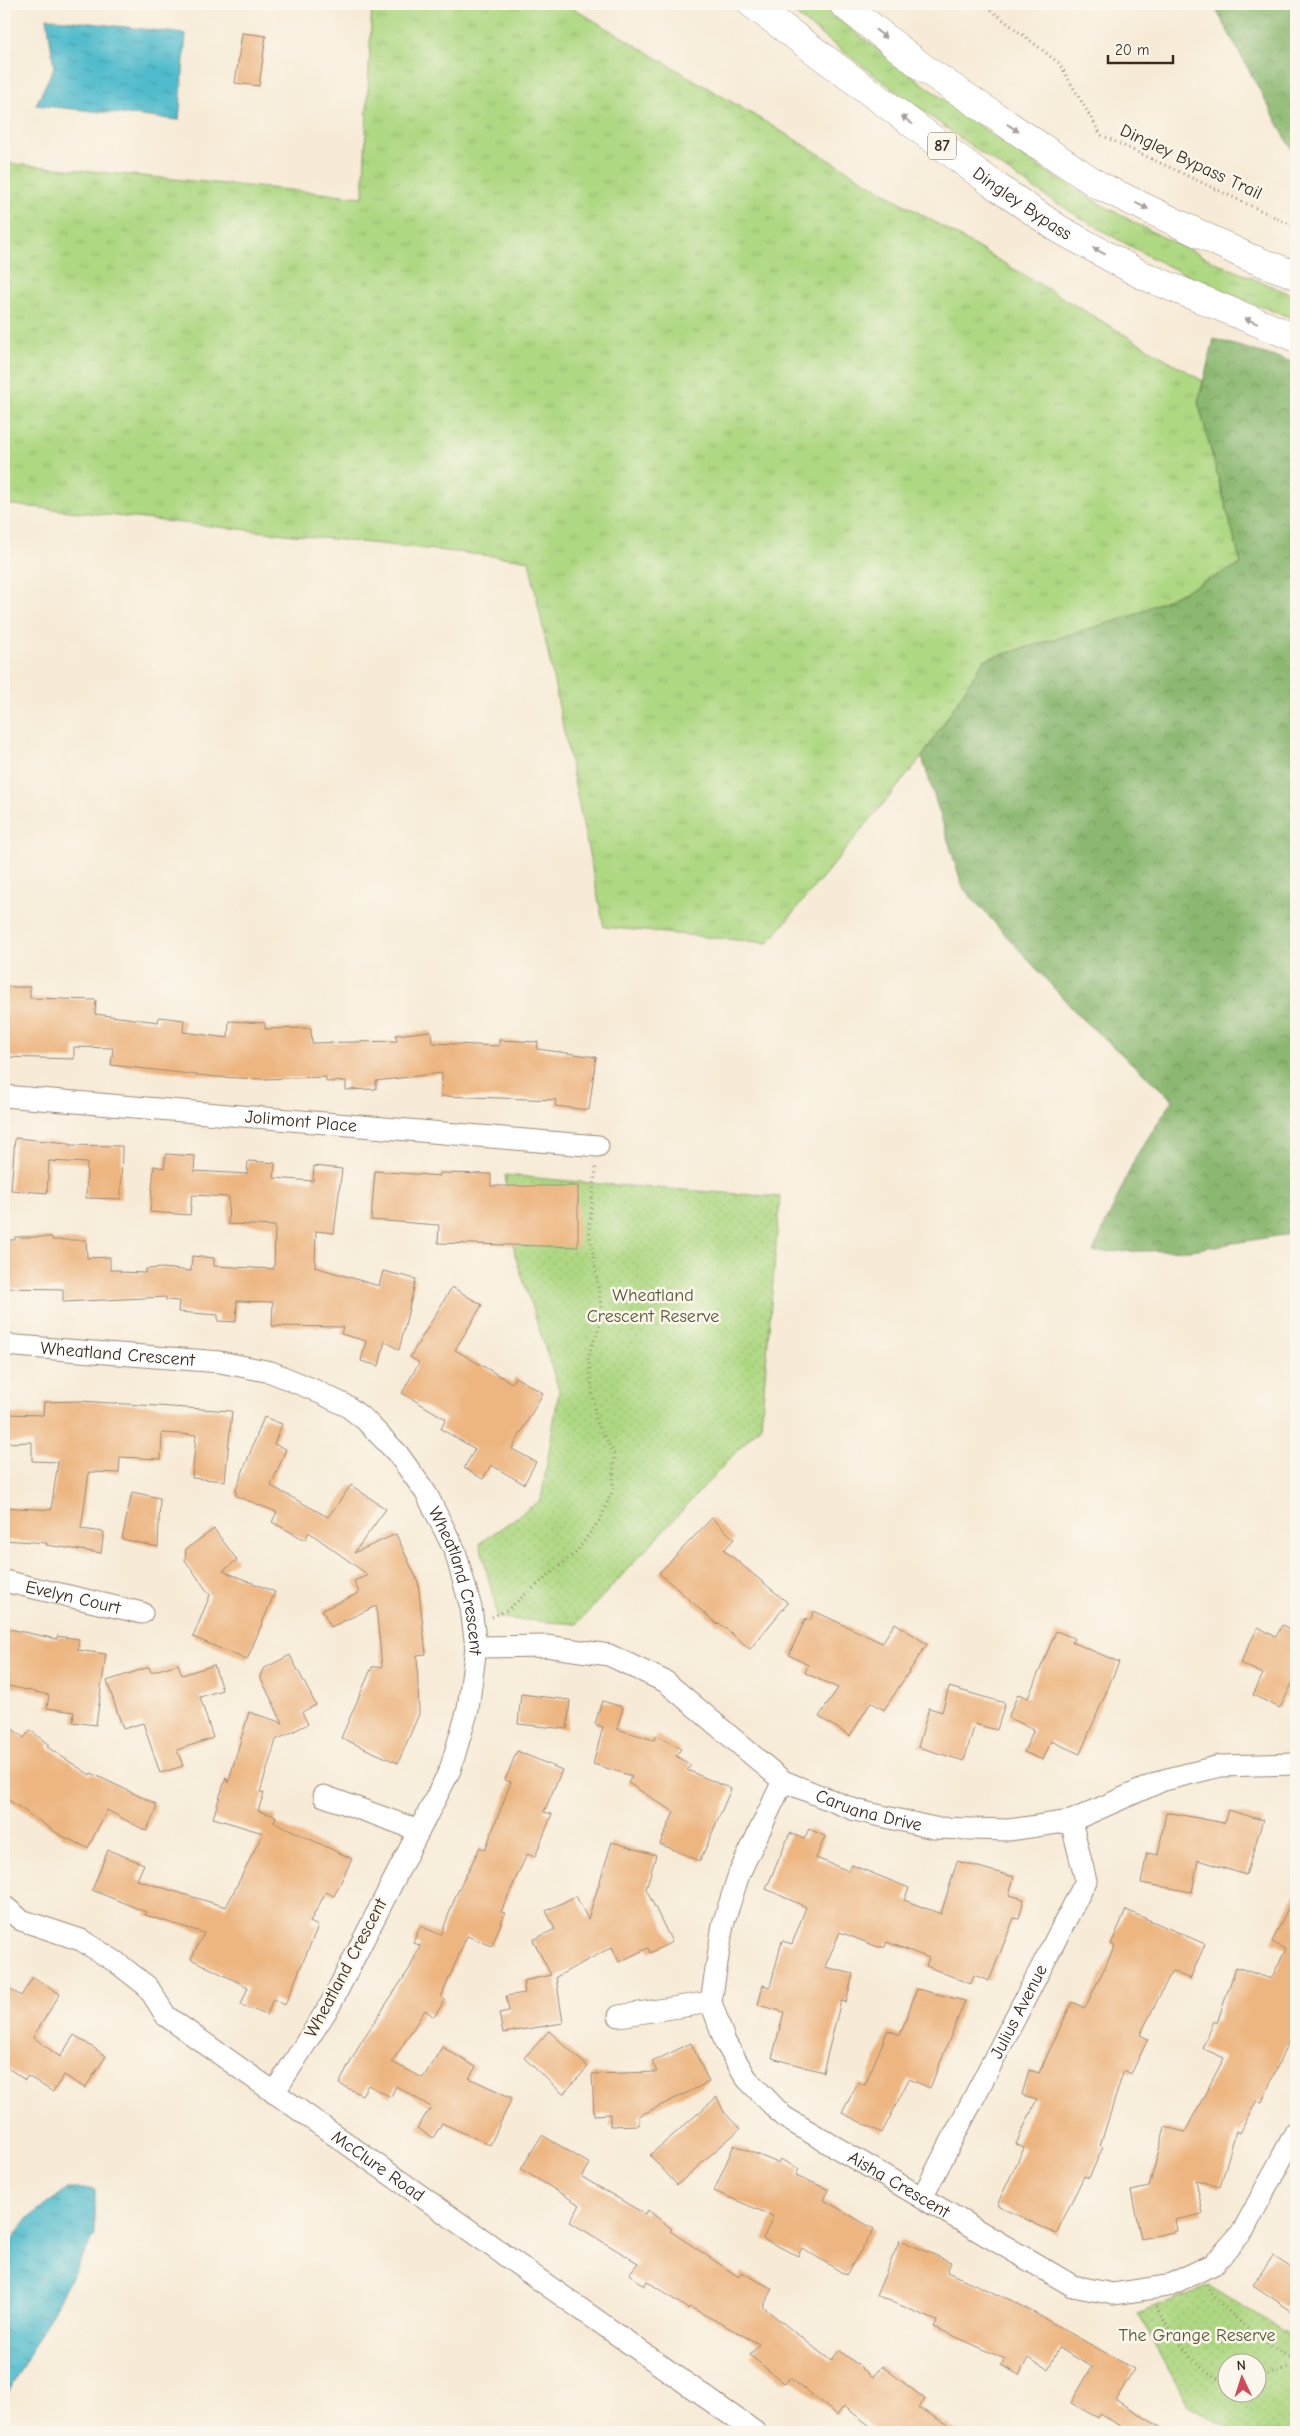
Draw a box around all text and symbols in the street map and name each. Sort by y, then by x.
one-way arrow [874,28,887,39]
scale bar [1108,32,1172,64]
text: 20 m [1115,41,1149,59]
one-way arrow [900,115,914,125]
street label: Dingley Bypass Trail [1117,120,1265,204]
one-way arrow [1007,123,1020,133]
road number: 87 [928,132,956,160]
street label: Dingley Bypass [969,162,1075,244]
one-way arrow [1135,202,1149,210]
one-way arrow [1092,247,1106,256]
one-way arrow [1244,316,1258,324]
street label: Jolimont Place [244,1106,358,1136]
park label: Wheatland Crescent Reserve [587,1285,719,1327]
street label: Wheatland Crescent [40,1337,196,1371]
street label: Wheatland Crescent [424,1503,487,1657]
street label: Evelyn Court [23,1576,124,1618]
street label: Caruana Drive [812,1785,924,1835]
street label: Wheatland Crescent [300,1894,392,2041]
street label: Julius Avenue [985,1961,1052,2062]
street label: McClure Road [328,2126,429,2206]
street label: Aisha Crescent [844,2146,954,2223]
park label: The Grange Reserve [1119,2325,1275,2346]
north arrow [1218,2354,1268,2404]
text: N [1236,2357,1246,2374]

